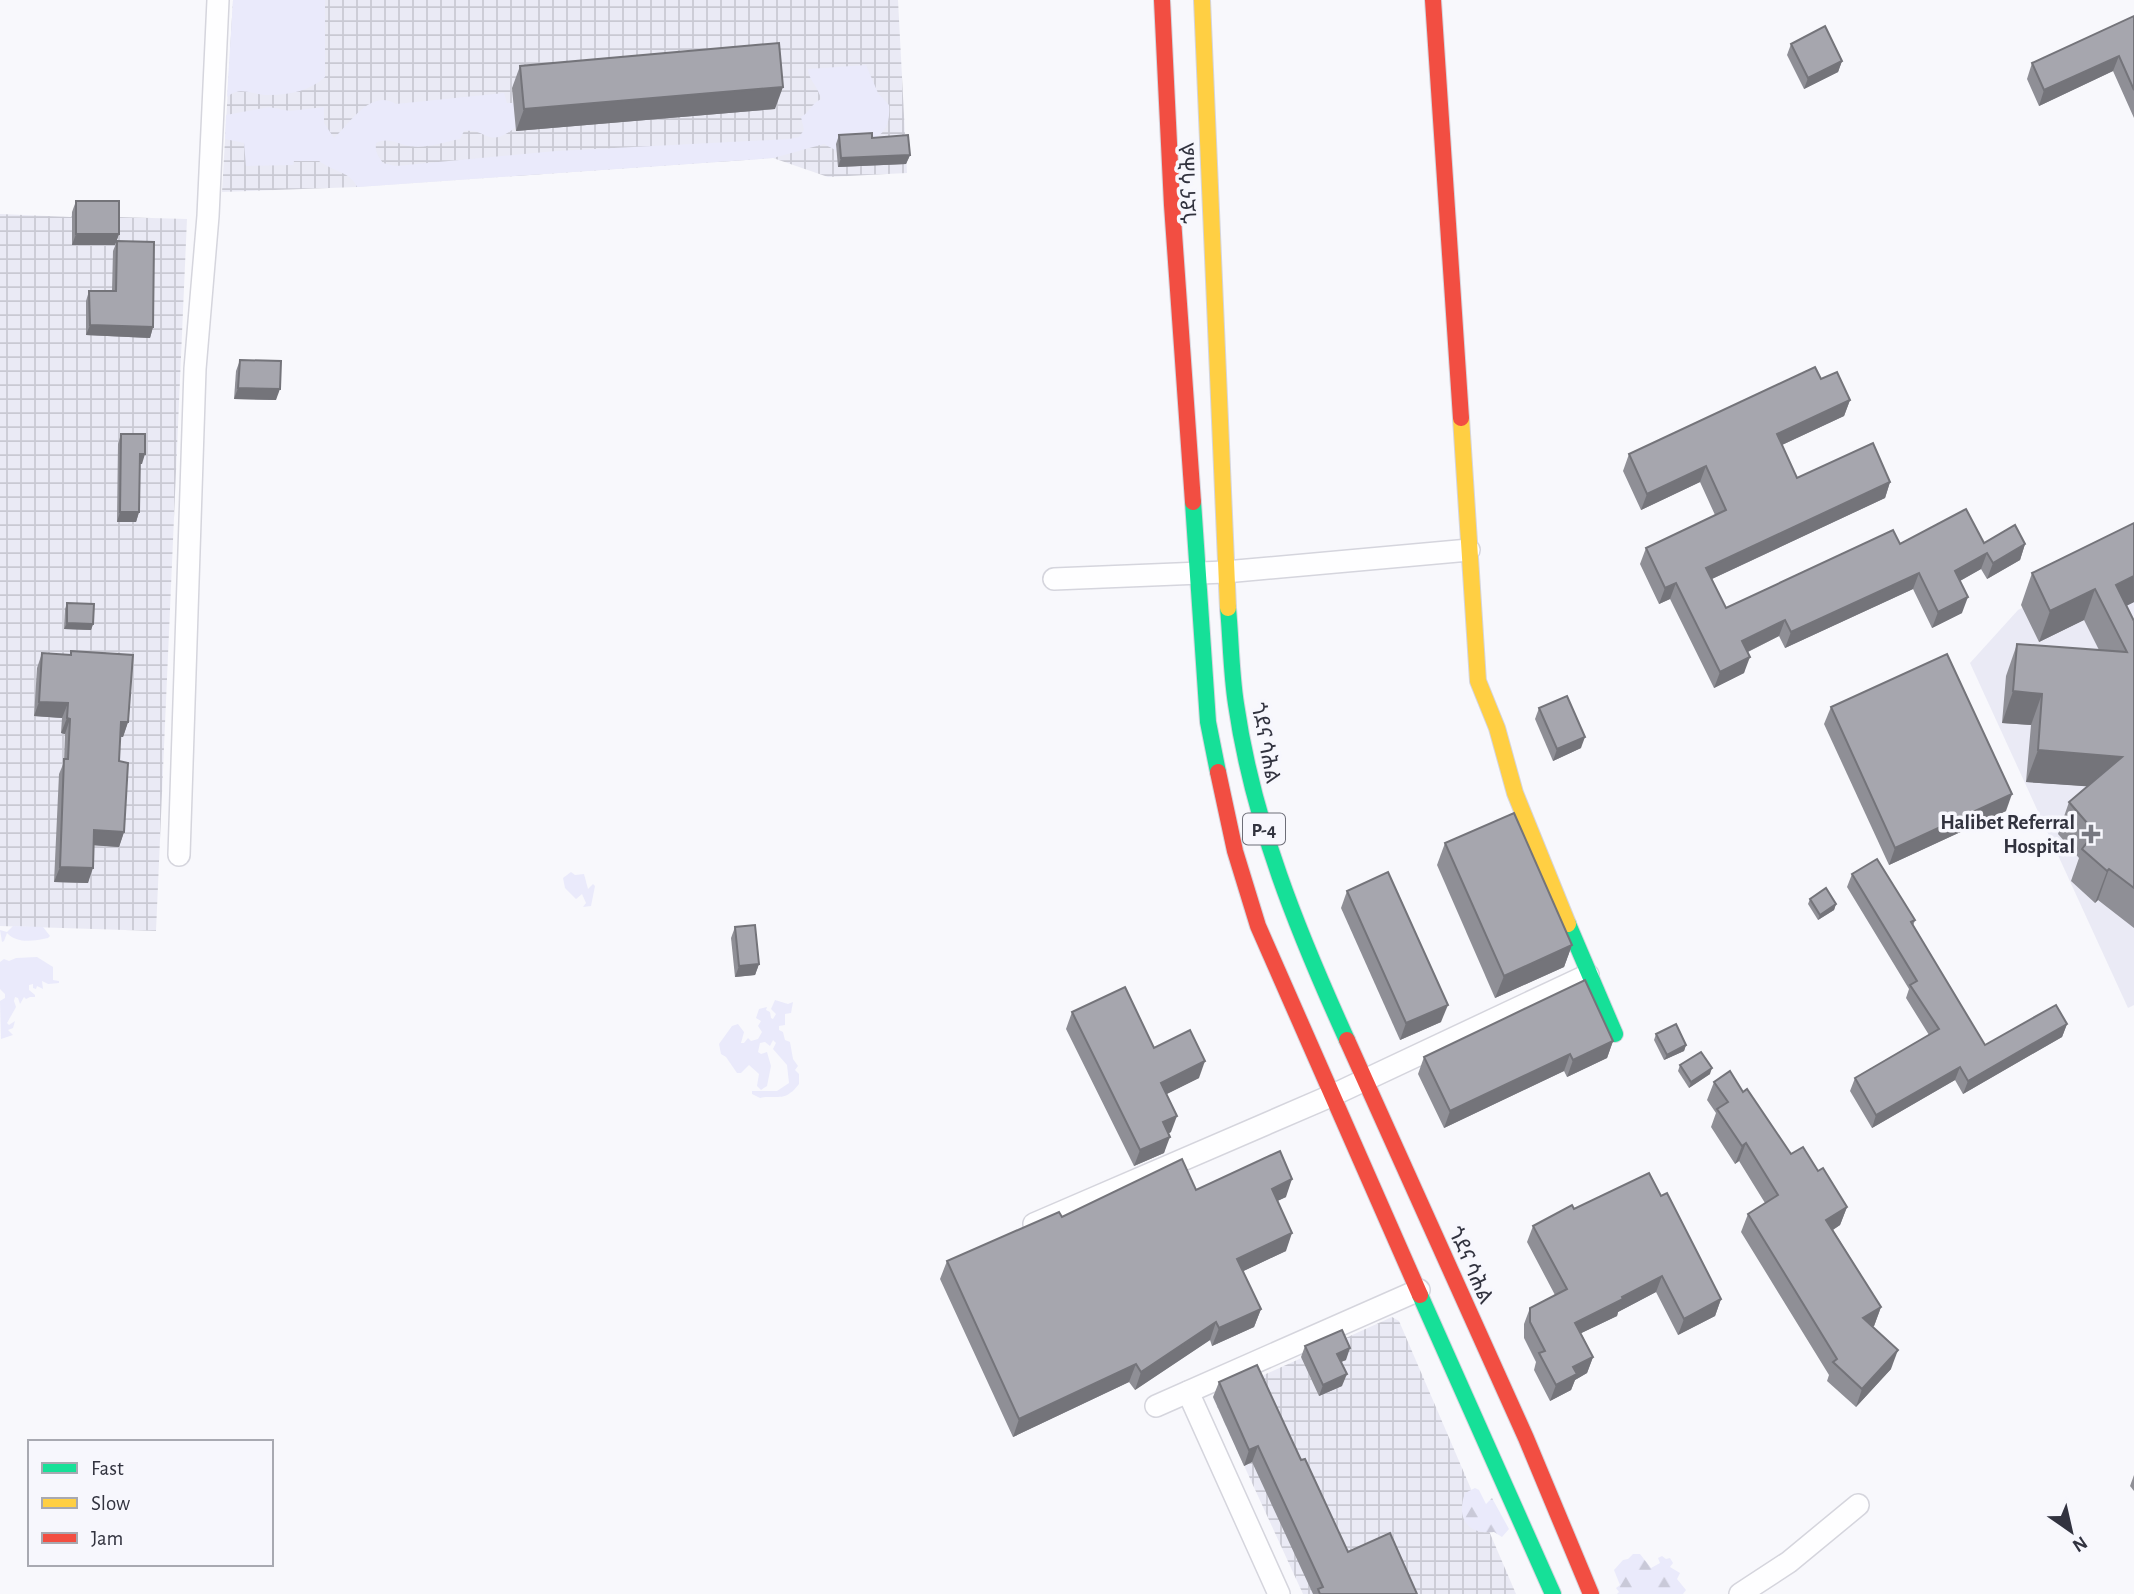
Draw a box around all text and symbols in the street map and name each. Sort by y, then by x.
street label: ጎደና ሳሕል [1177,142,1200,224]
street label: ጎደና ሳሕል [1247,701,1284,785]
place label: Halibet Referral Hospital [1940,812,2075,857]
road number: P-4 [1243,814,1285,844]
marker: Halibet Referral Hospital [2081,824,2101,844]
street label: ጎደና ሳሕል [1444,1224,1497,1307]
legend [28,1440,273,1566]
text: Fast [91,1458,124,1479]
text: Slow [91,1493,130,1514]
north arrow [2036,1496,2106,1566]
text: Jam [91,1528,123,1549]
text: N [2069,1532,2090,1555]

